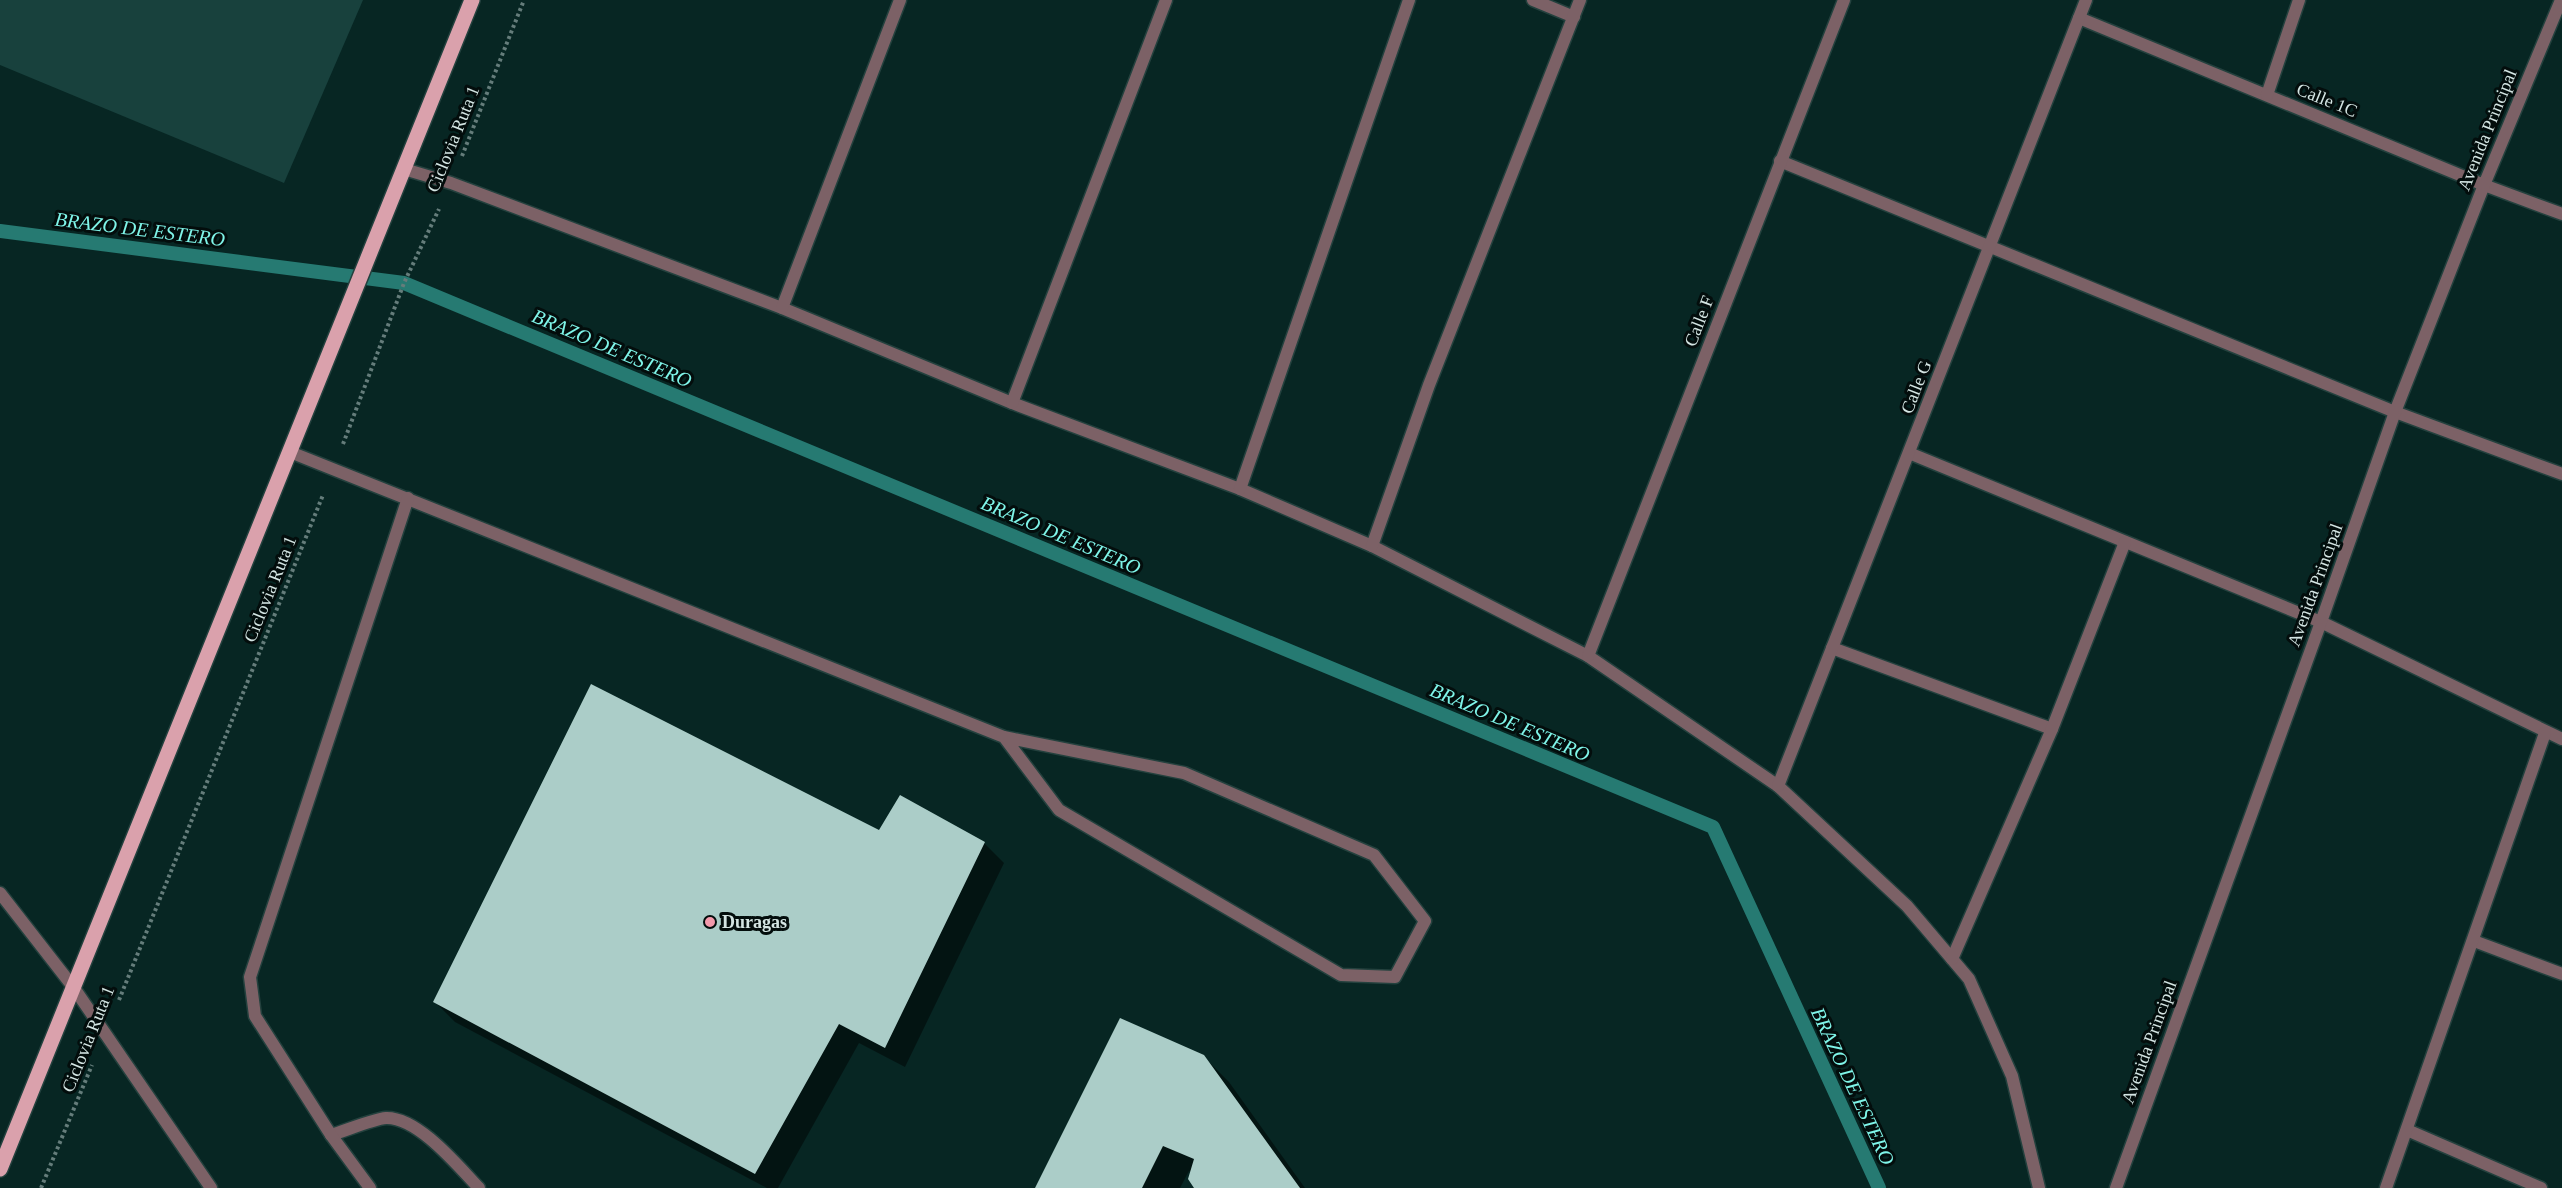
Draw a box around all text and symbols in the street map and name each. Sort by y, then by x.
street label: Avenida Principal [2454,66,2520,194]
street label: Calle 1C [2294,79,2360,121]
street label: Ciclovia Ruta 1 [423,83,483,195]
water label: BRAZO DE ESTERO [54,208,226,250]
street label: Calle F [1680,293,1718,349]
water label: BRAZO DE ESTERO [529,304,695,392]
street label: Calle G [1897,358,1935,416]
water label: BRAZO DE ESTERO [978,491,1144,579]
street label: Avenida Principal [2284,521,2346,649]
street label: Ciclovia Ruta 1 [240,533,300,645]
water label: BRAZO DE ESTERO [1427,678,1593,766]
place label: Duragas [722,912,787,932]
marker: Duragas [703,915,717,929]
street label: Avenida Principal [2118,978,2180,1106]
street label: Ciclovia Ruta 1 [58,983,118,1095]
water label: BRAZO DE ESTERO [1807,1004,1899,1168]

